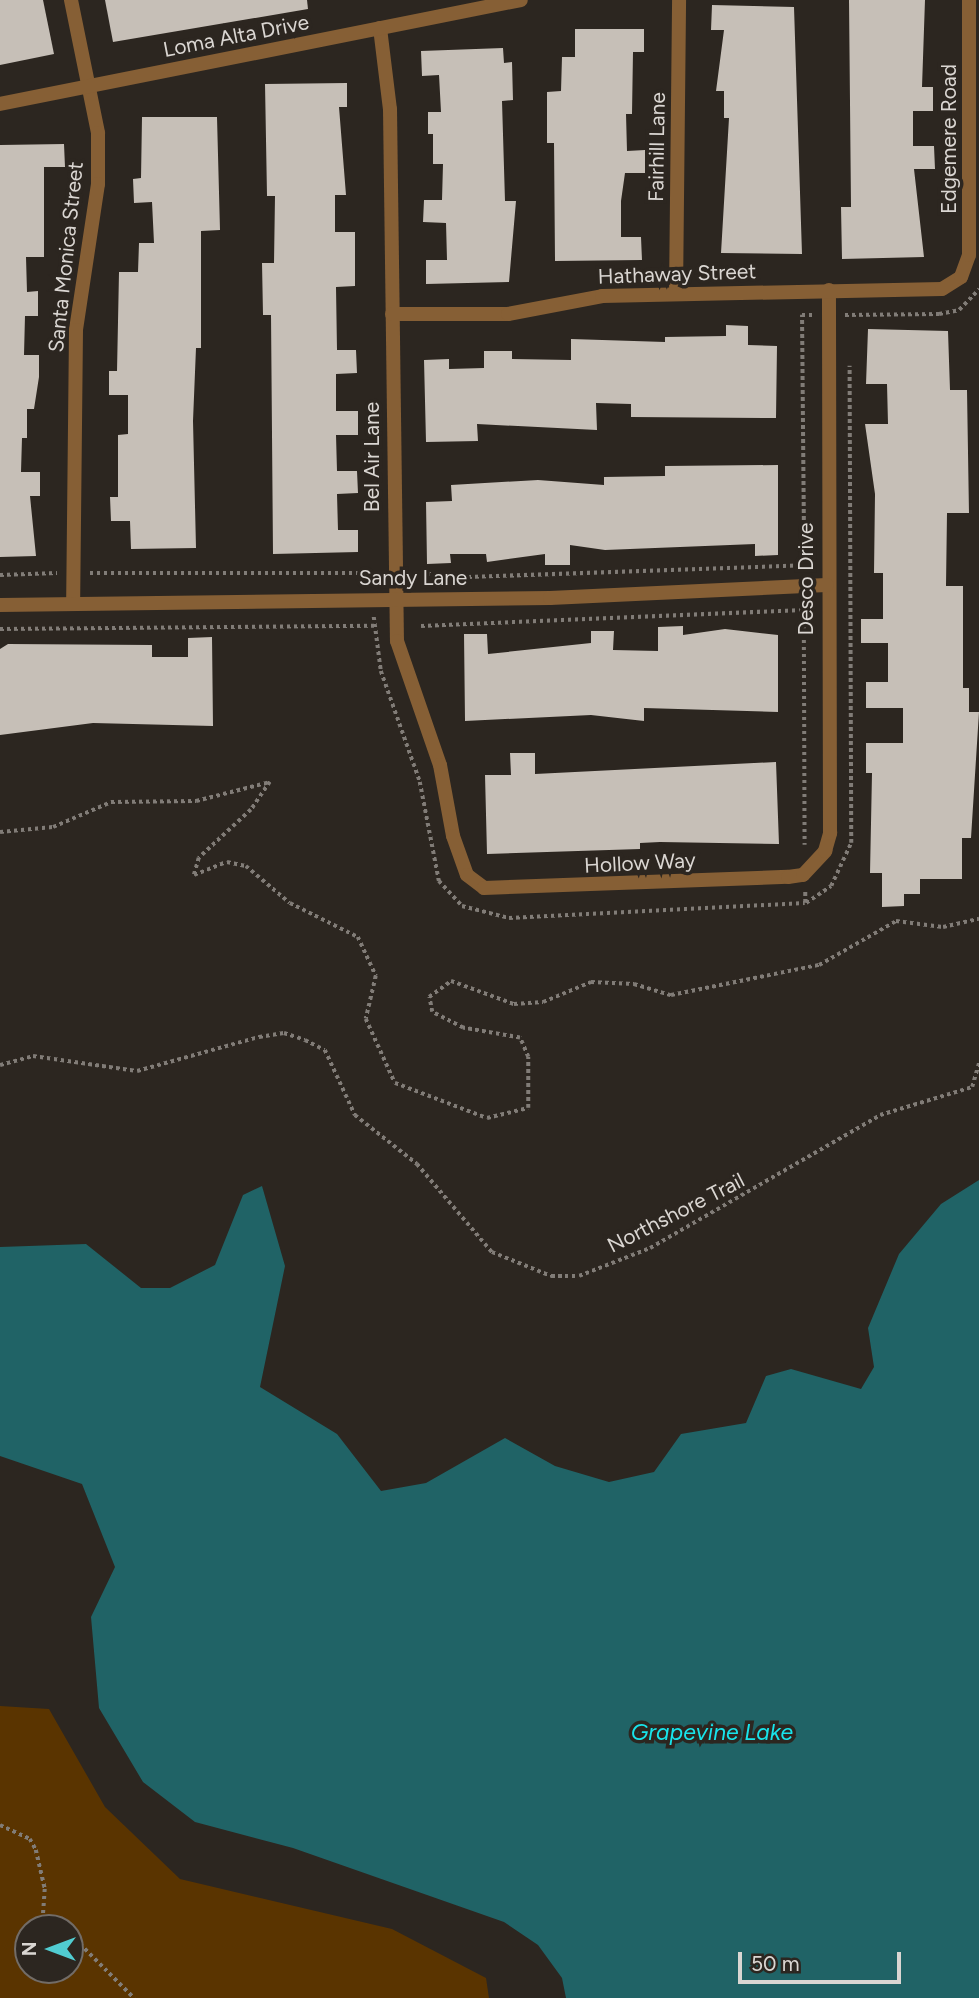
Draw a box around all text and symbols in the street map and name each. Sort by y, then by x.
street label: Loma Alta Drive [161,10,311,62]
street label: Edgemere Road [936,64,962,214]
street label: Fairhill Lane [643,92,671,202]
street label: Santa Monica Street [43,160,89,354]
street label: Hathaway Street [597,259,757,289]
street label: Bel Air Lane [359,402,385,512]
street label: Desco Drive [793,523,819,635]
street label: Sandy Lane [359,565,467,591]
street label: Hollow Way [584,847,696,879]
street label: Northshore Trail [603,1168,749,1258]
water label: Grapevine Lake [631,1718,793,1746]
north arrow [14,1914,84,1984]
scale bar [741,1938,904,1982]
text: N [18,1942,41,1956]
text: 50 m [751,1951,800,1976]

